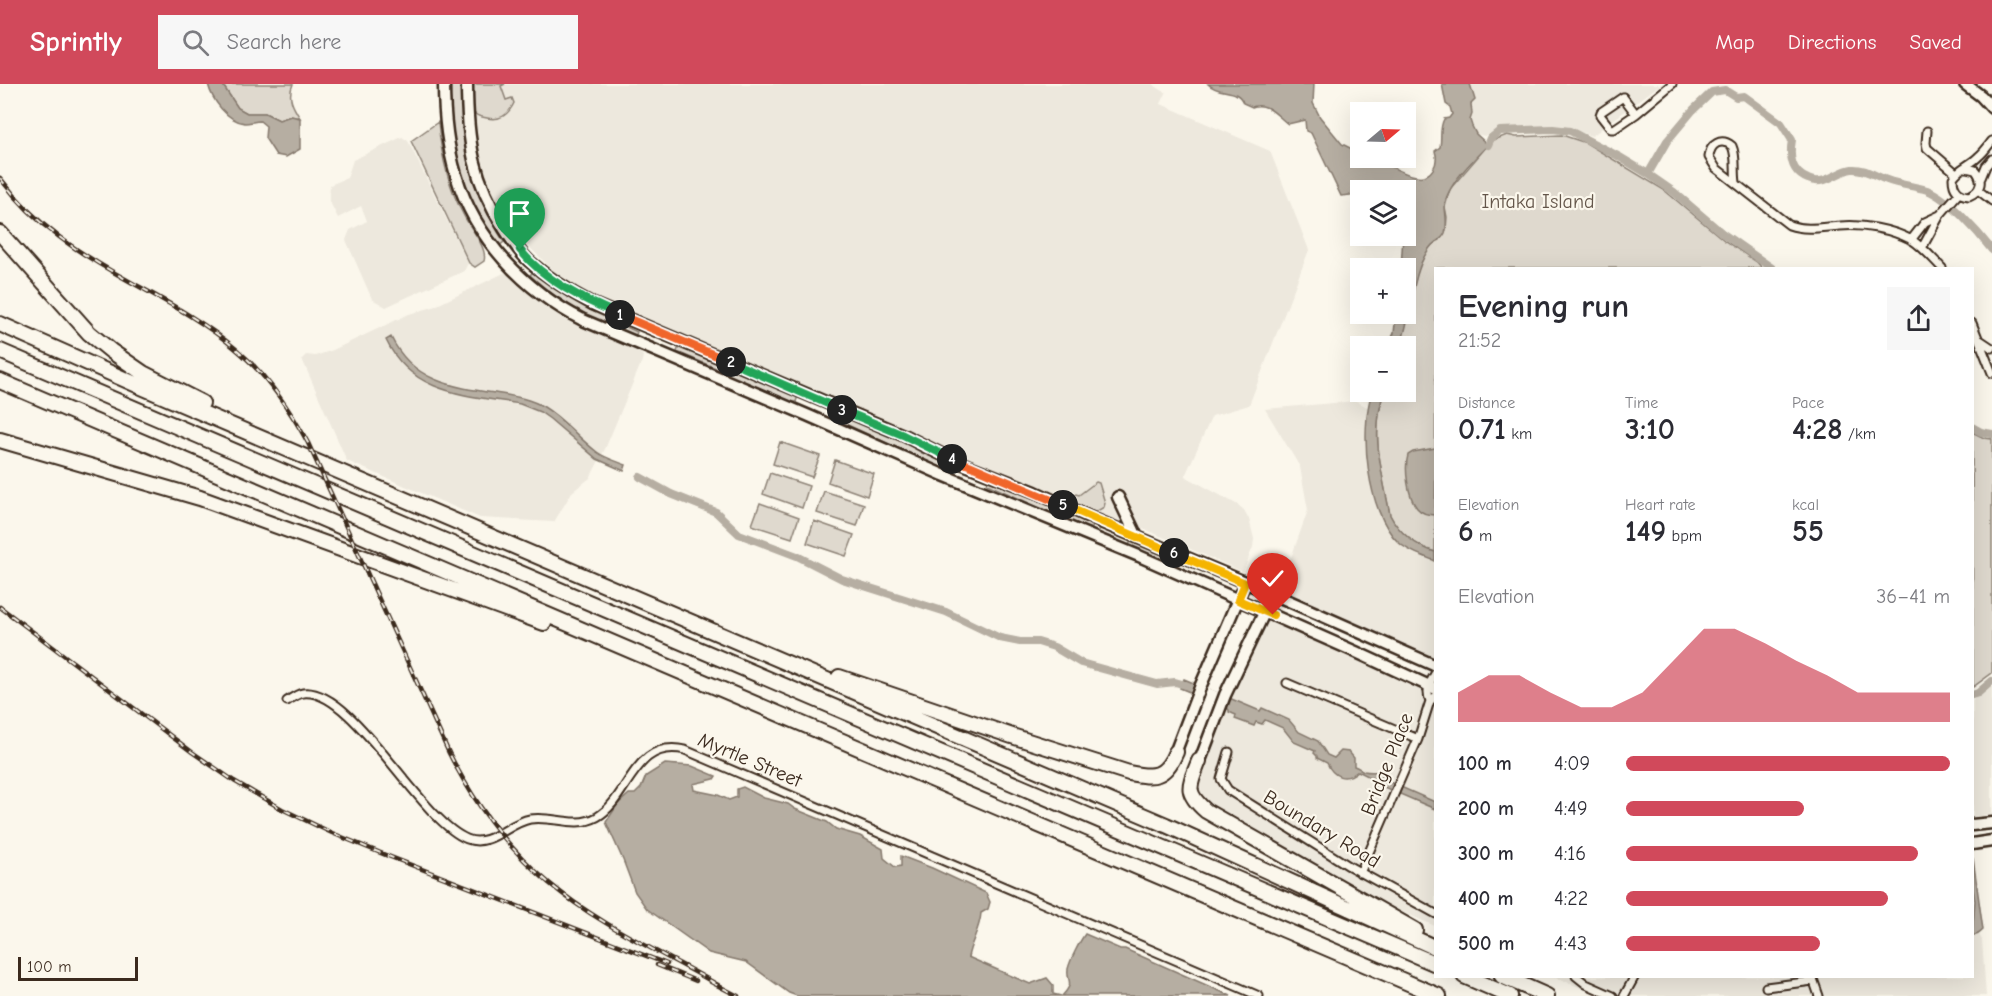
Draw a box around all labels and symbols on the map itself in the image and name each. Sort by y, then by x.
north arrow [1350,102,1416,168]
pin [494,188,545,250]
park label: Intaka Island [1481,190,1595,213]
pin: 1 [605,300,635,330]
pin: 2 [716,347,746,377]
pin: 3 [827,395,857,425]
pin: 4 [937,444,967,474]
pin: 5 [1048,490,1078,520]
pin: 6 [1159,538,1189,568]
pin [1247,553,1298,615]
street label: Bridge Place [1356,709,1418,819]
street label: Myrtle Street [695,728,807,793]
street label: Boundary Road [1260,785,1384,873]
scale bar [18,954,138,982]

